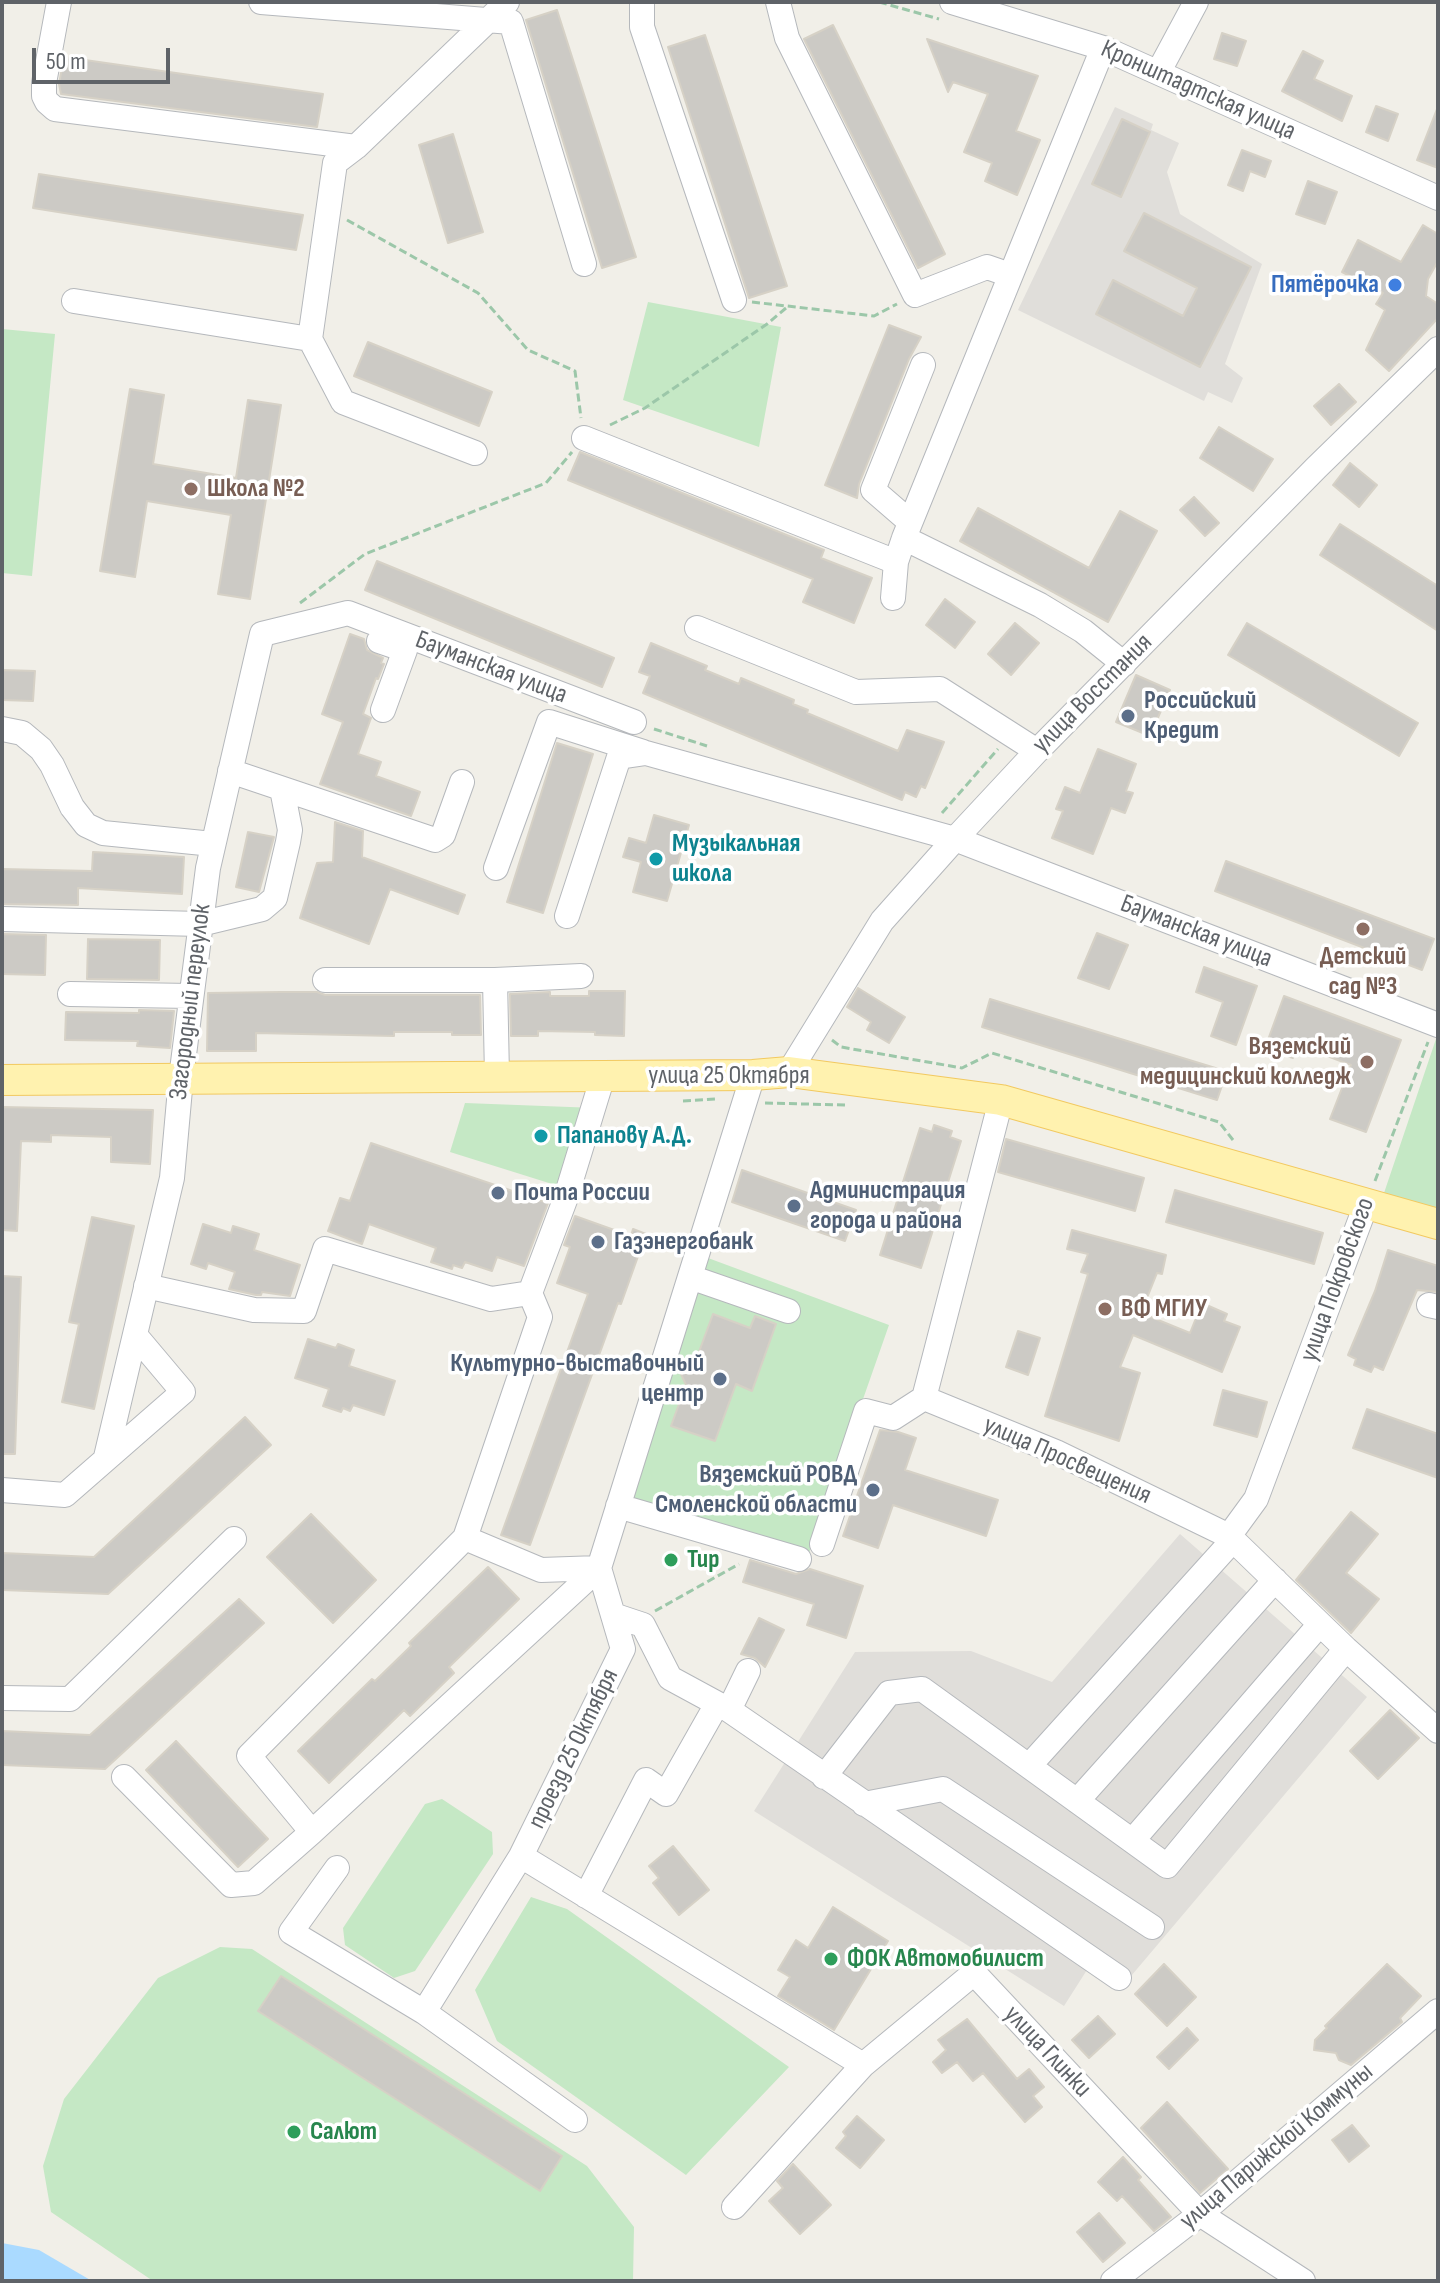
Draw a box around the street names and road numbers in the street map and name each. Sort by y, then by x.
street label: Кронштадтская улица [1096,34,1300,148]
street label: Бауманская улица [411,625,571,711]
street label: улица Восстания [1027,628,1159,760]
street label: Бауманская улица [1116,889,1276,975]
street label: Загородный переулок [163,902,219,1102]
street label: улица 25 Октября [648,1060,810,1092]
street label: улица Покровского [1294,1194,1382,1366]
street label: улица Просвещения [978,1410,1156,1512]
street label: проезд 25 Октября [522,1664,626,1834]
street label: улица Глинки [997,2000,1097,2104]
street label: улица Парижской Коммуны [1174,2057,1380,2237]

